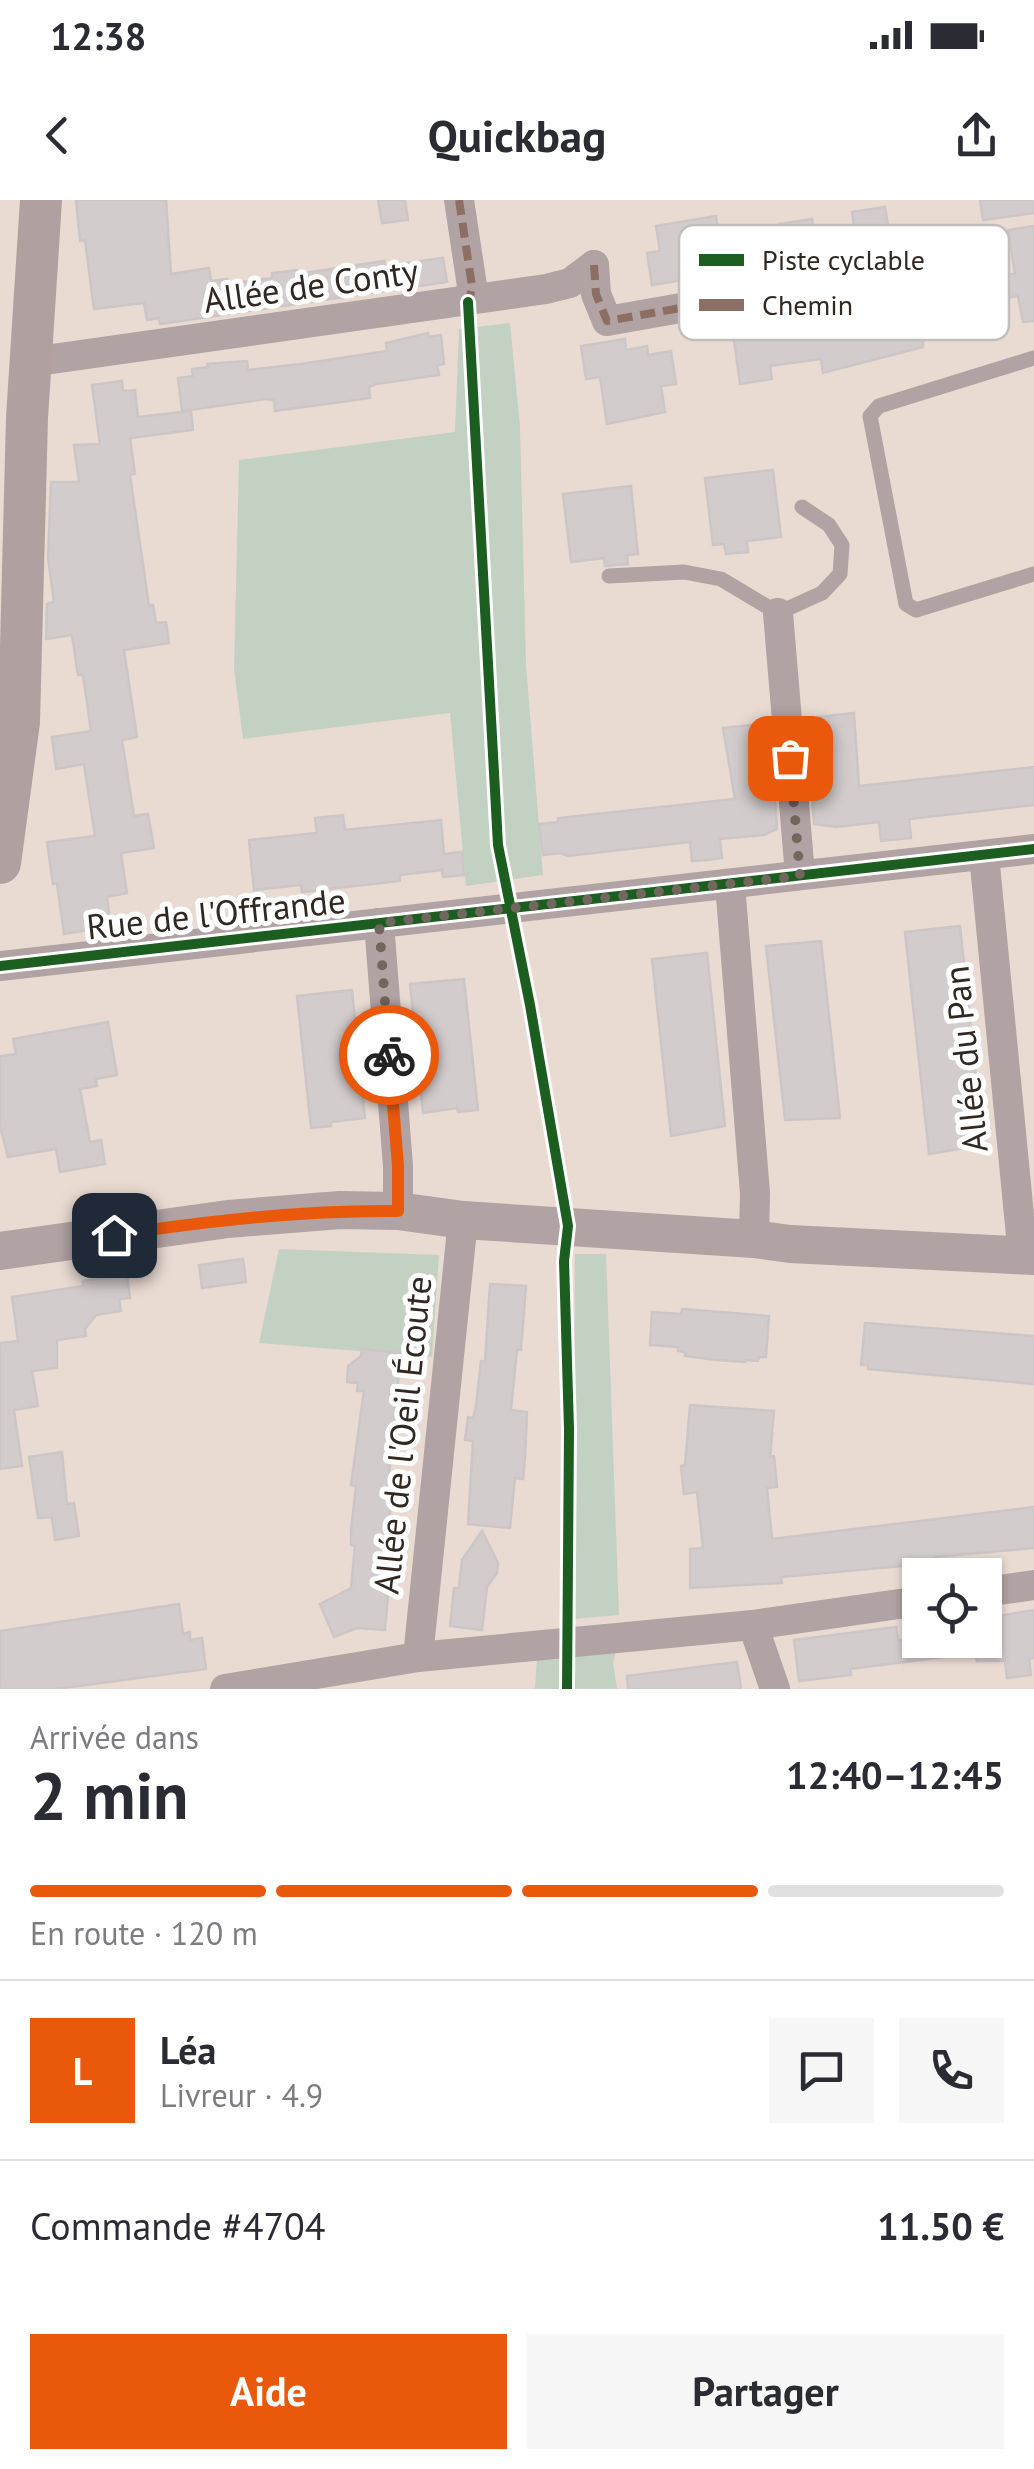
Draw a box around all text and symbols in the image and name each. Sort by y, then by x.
text: 12:38 [50,11,146,60]
text: Quickbag [428,106,606,164]
icon: back [30,108,85,163]
icon: share [949,108,1004,163]
legend [679,225,1009,340]
text: Piste cyclable [762,241,925,278]
street label: Allée de Conty [201,247,421,323]
text: Chemin [762,286,853,323]
pin [748,716,833,801]
icon: bag [763,731,818,786]
street label: Rue de l'Offrande [84,877,348,949]
street label: Allée du Pan [932,964,998,1155]
courier [339,1005,439,1105]
icon: bike [362,1028,417,1083]
pin [72,1193,157,1278]
icon: home [87,1208,142,1263]
street label: Allée de l'Oeil Écoute [362,1274,442,1596]
map controls [902,1558,1002,1658]
button: locate [902,1558,1002,1658]
text: Arrivée dans [30,1716,199,1758]
text: 12:40–12:45 [786,1750,1004,1799]
text: 2 min [30,1753,189,1837]
text: En route · 120 m [30,1912,258,1954]
button: chat [769,2018,874,2123]
button: phone [899,2018,1004,2123]
text: Léa [160,2025,216,2074]
text: L [73,2046,92,2095]
text: Livreur · 4.9 [160,2074,323,2116]
text: Commande #4704 [30,2201,326,2250]
text: 11.50 € [877,2201,1004,2250]
button: Aide [30,2334,507,2449]
button: Partager [527,2334,1004,2449]

